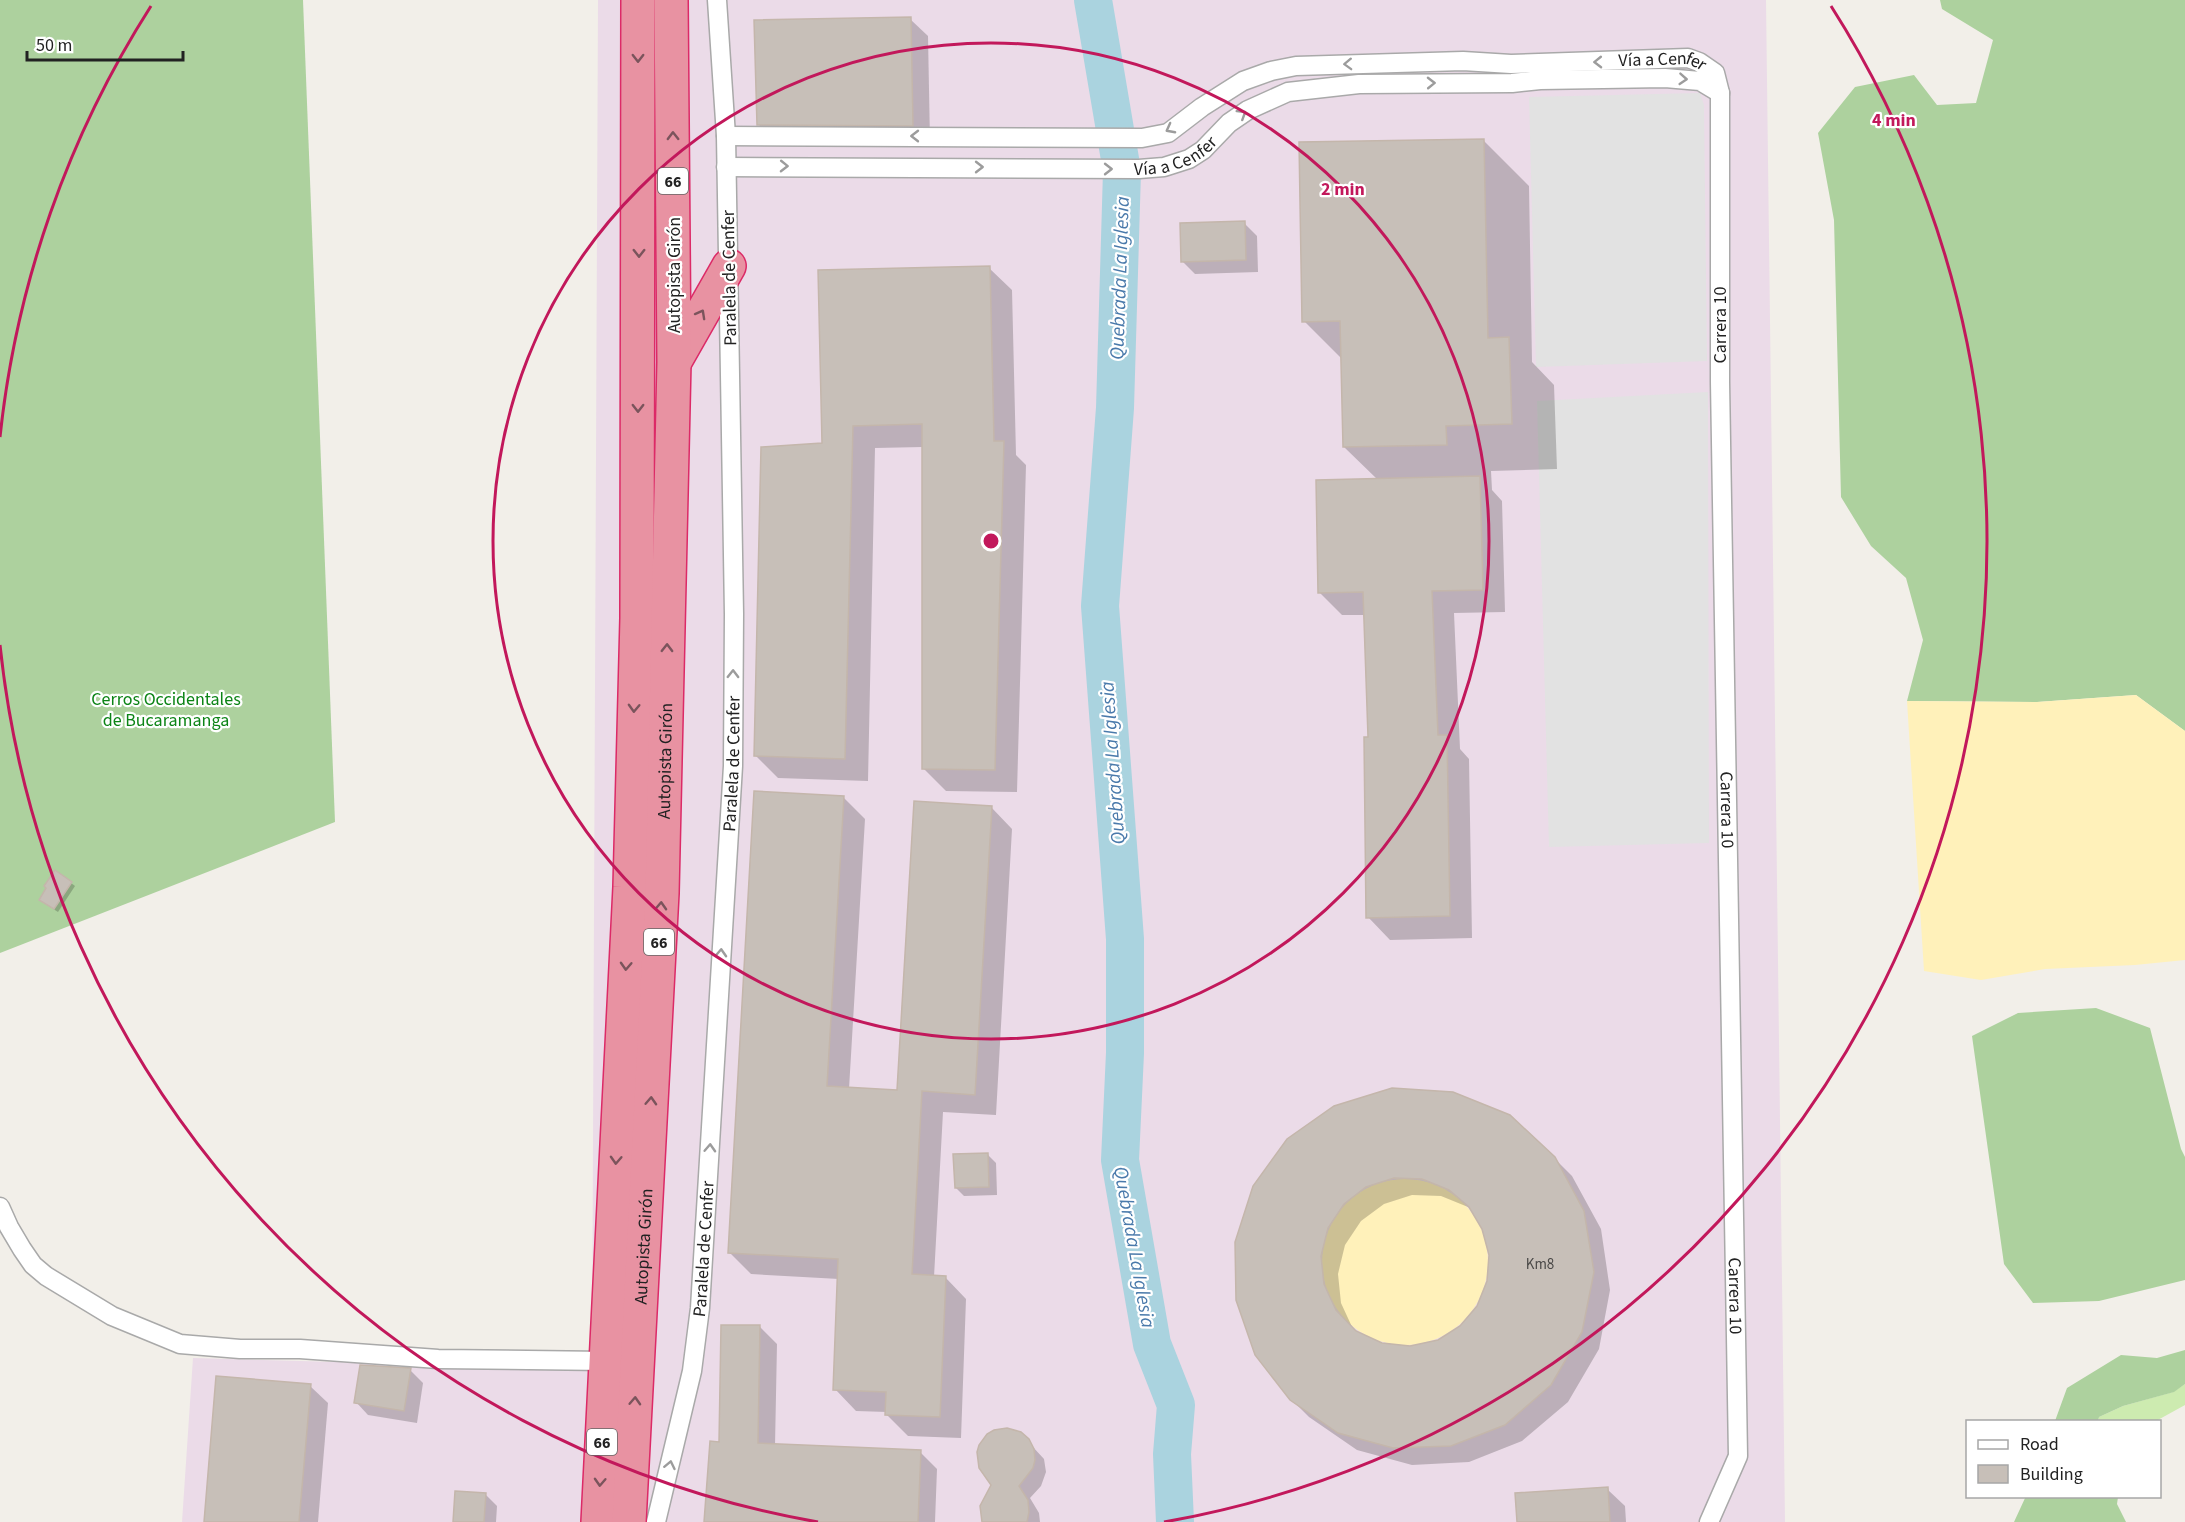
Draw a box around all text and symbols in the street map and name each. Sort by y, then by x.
scale bar [27,24,183,62]
text: 50 m [36,33,72,58]
street label: Vía a Cenfer [1618,46,1712,77]
one-way arrow [632,54,644,63]
one-way arrow [1593,56,1602,68]
one-way arrow [1343,58,1352,71]
one-way arrow [1678,72,1687,85]
one-way arrow [1427,77,1436,89]
text: 4 min [1872,108,1916,133]
one-way arrow [1236,110,1246,122]
one-way arrow [1165,122,1176,134]
one-way arrow [910,130,919,142]
street label: Vía a Cenfer [1134,130,1224,182]
one-way arrow [667,131,679,140]
one-way arrow [780,160,789,172]
one-way arrow [975,161,984,173]
one-way arrow [1104,163,1113,175]
road number: 66 [658,168,688,194]
text: 2 min [1321,177,1365,202]
water label: Quebrada La Iglesia [1103,196,1137,360]
street label: Paralela de Cenfer [716,209,743,346]
street label: Autopista Girón [662,217,687,333]
one-way arrow [633,249,645,258]
street label: Carrera 10 [1708,286,1733,363]
one-way arrow [694,310,706,320]
one-way arrow [632,403,645,412]
centre of rings [981,531,1001,551]
one-way arrow [661,644,674,653]
one-way arrow [727,670,740,679]
water label: Quebrada La Iglesia [1093,680,1133,845]
park label: Cerros Occidentales de Bucaramanga [91,687,241,733]
street label: Paralela de Cenfer [717,695,746,832]
street label: Autopista Girón [652,702,679,819]
one-way arrow [628,703,641,712]
street label: Carrera 10 [1714,771,1740,849]
one-way arrow [654,902,667,911]
road number: 66 [644,929,674,955]
one-way arrow [715,948,728,957]
one-way arrow [619,961,632,970]
one-way arrow [644,1097,657,1106]
one-way arrow [703,1143,716,1152]
one-way arrow [609,1156,622,1165]
water label: Quebrada La Iglesia [1106,1164,1162,1330]
street label: Paralela de Cenfer [687,1179,721,1318]
street label: Autopista Girón [628,1188,659,1305]
house number: Km8 [1526,1254,1554,1275]
street label: Carrera 10 [1722,1257,1748,1335]
one-way arrow [629,1396,642,1405]
legend [1966,1420,2161,1498]
road number: 66 [587,1429,617,1455]
text: Road [2020,1432,2059,1457]
one-way arrow [663,1460,676,1470]
text: Building [2020,1462,2083,1487]
one-way arrow [593,1478,606,1487]

